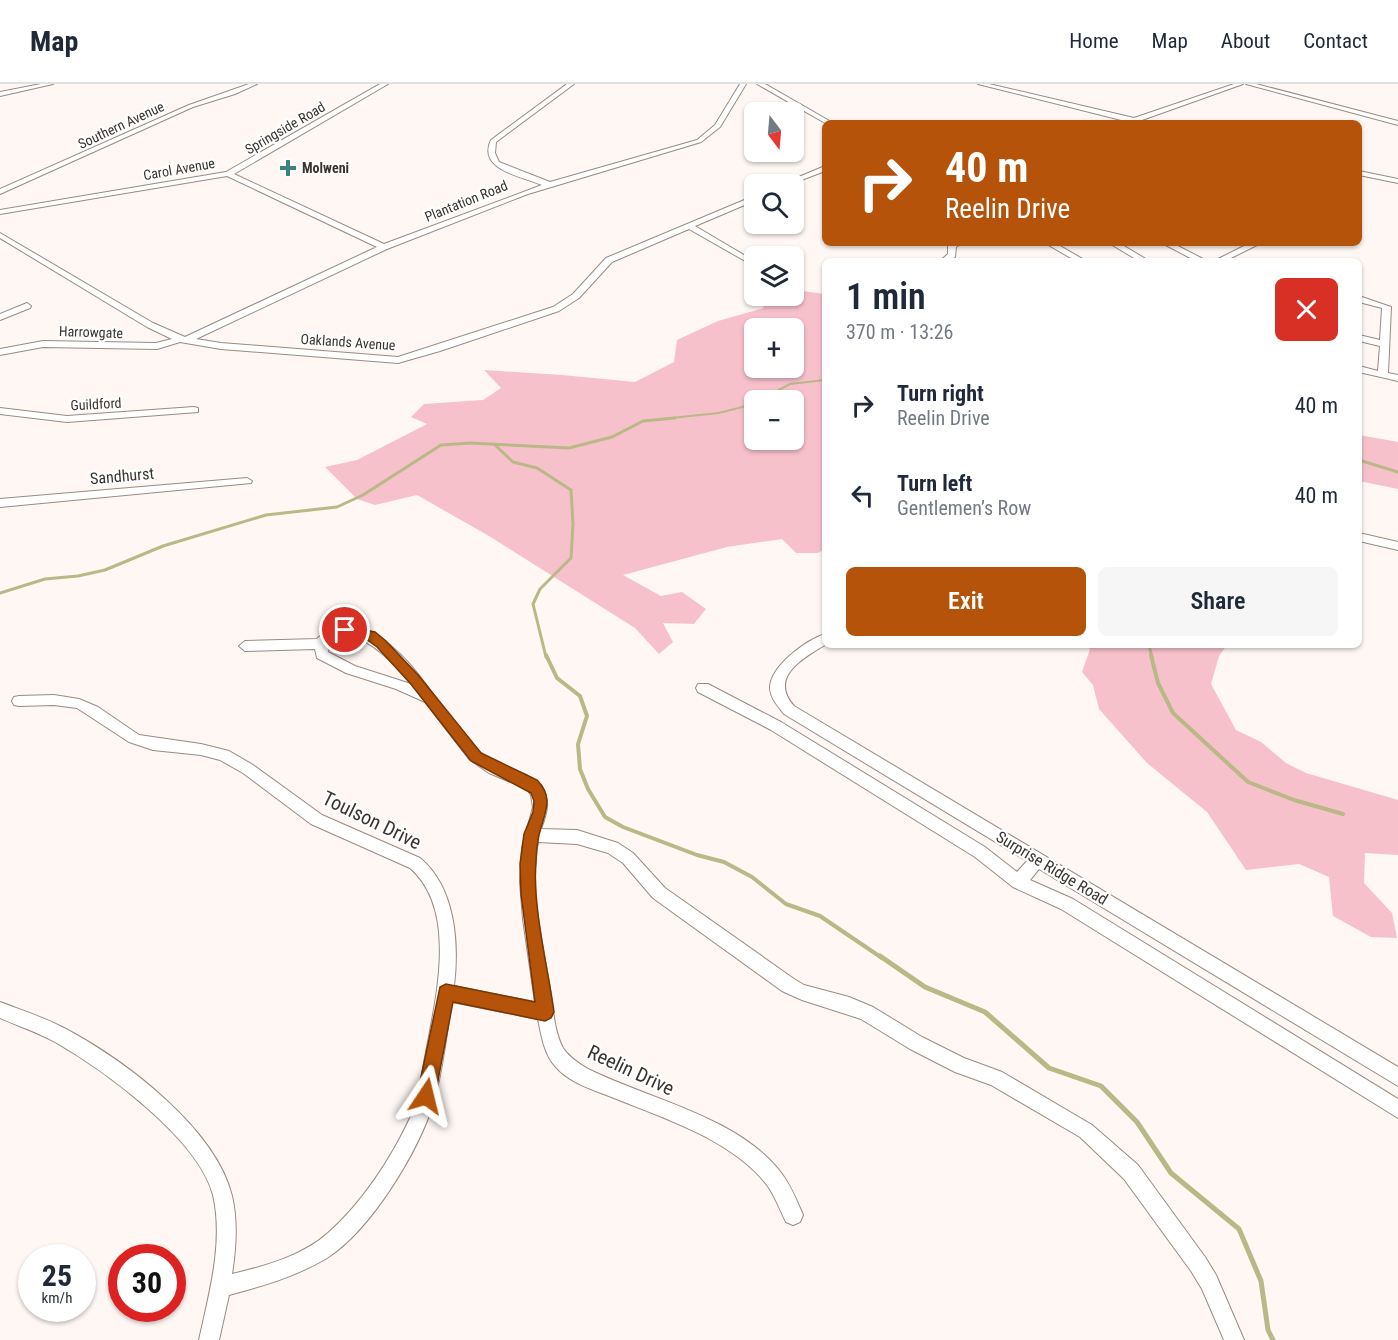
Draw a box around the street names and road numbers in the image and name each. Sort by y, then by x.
street label: Southern Avenue [75,98,167,152]
street label: Springside Road [242,99,328,157]
street label: Carol Avenue [142,155,217,183]
street label: Plantation Road [422,177,510,225]
street label: Harrowgate [59,323,124,341]
street label: Oaklands Avenue [300,331,396,353]
street label: Guildford [70,395,122,413]
street label: Sandhurst [89,464,155,488]
street label: Toulson Drive [319,786,425,854]
street label: Surprise Ridge Road [993,827,1111,909]
street label: Reelin Drive [584,1040,678,1100]

